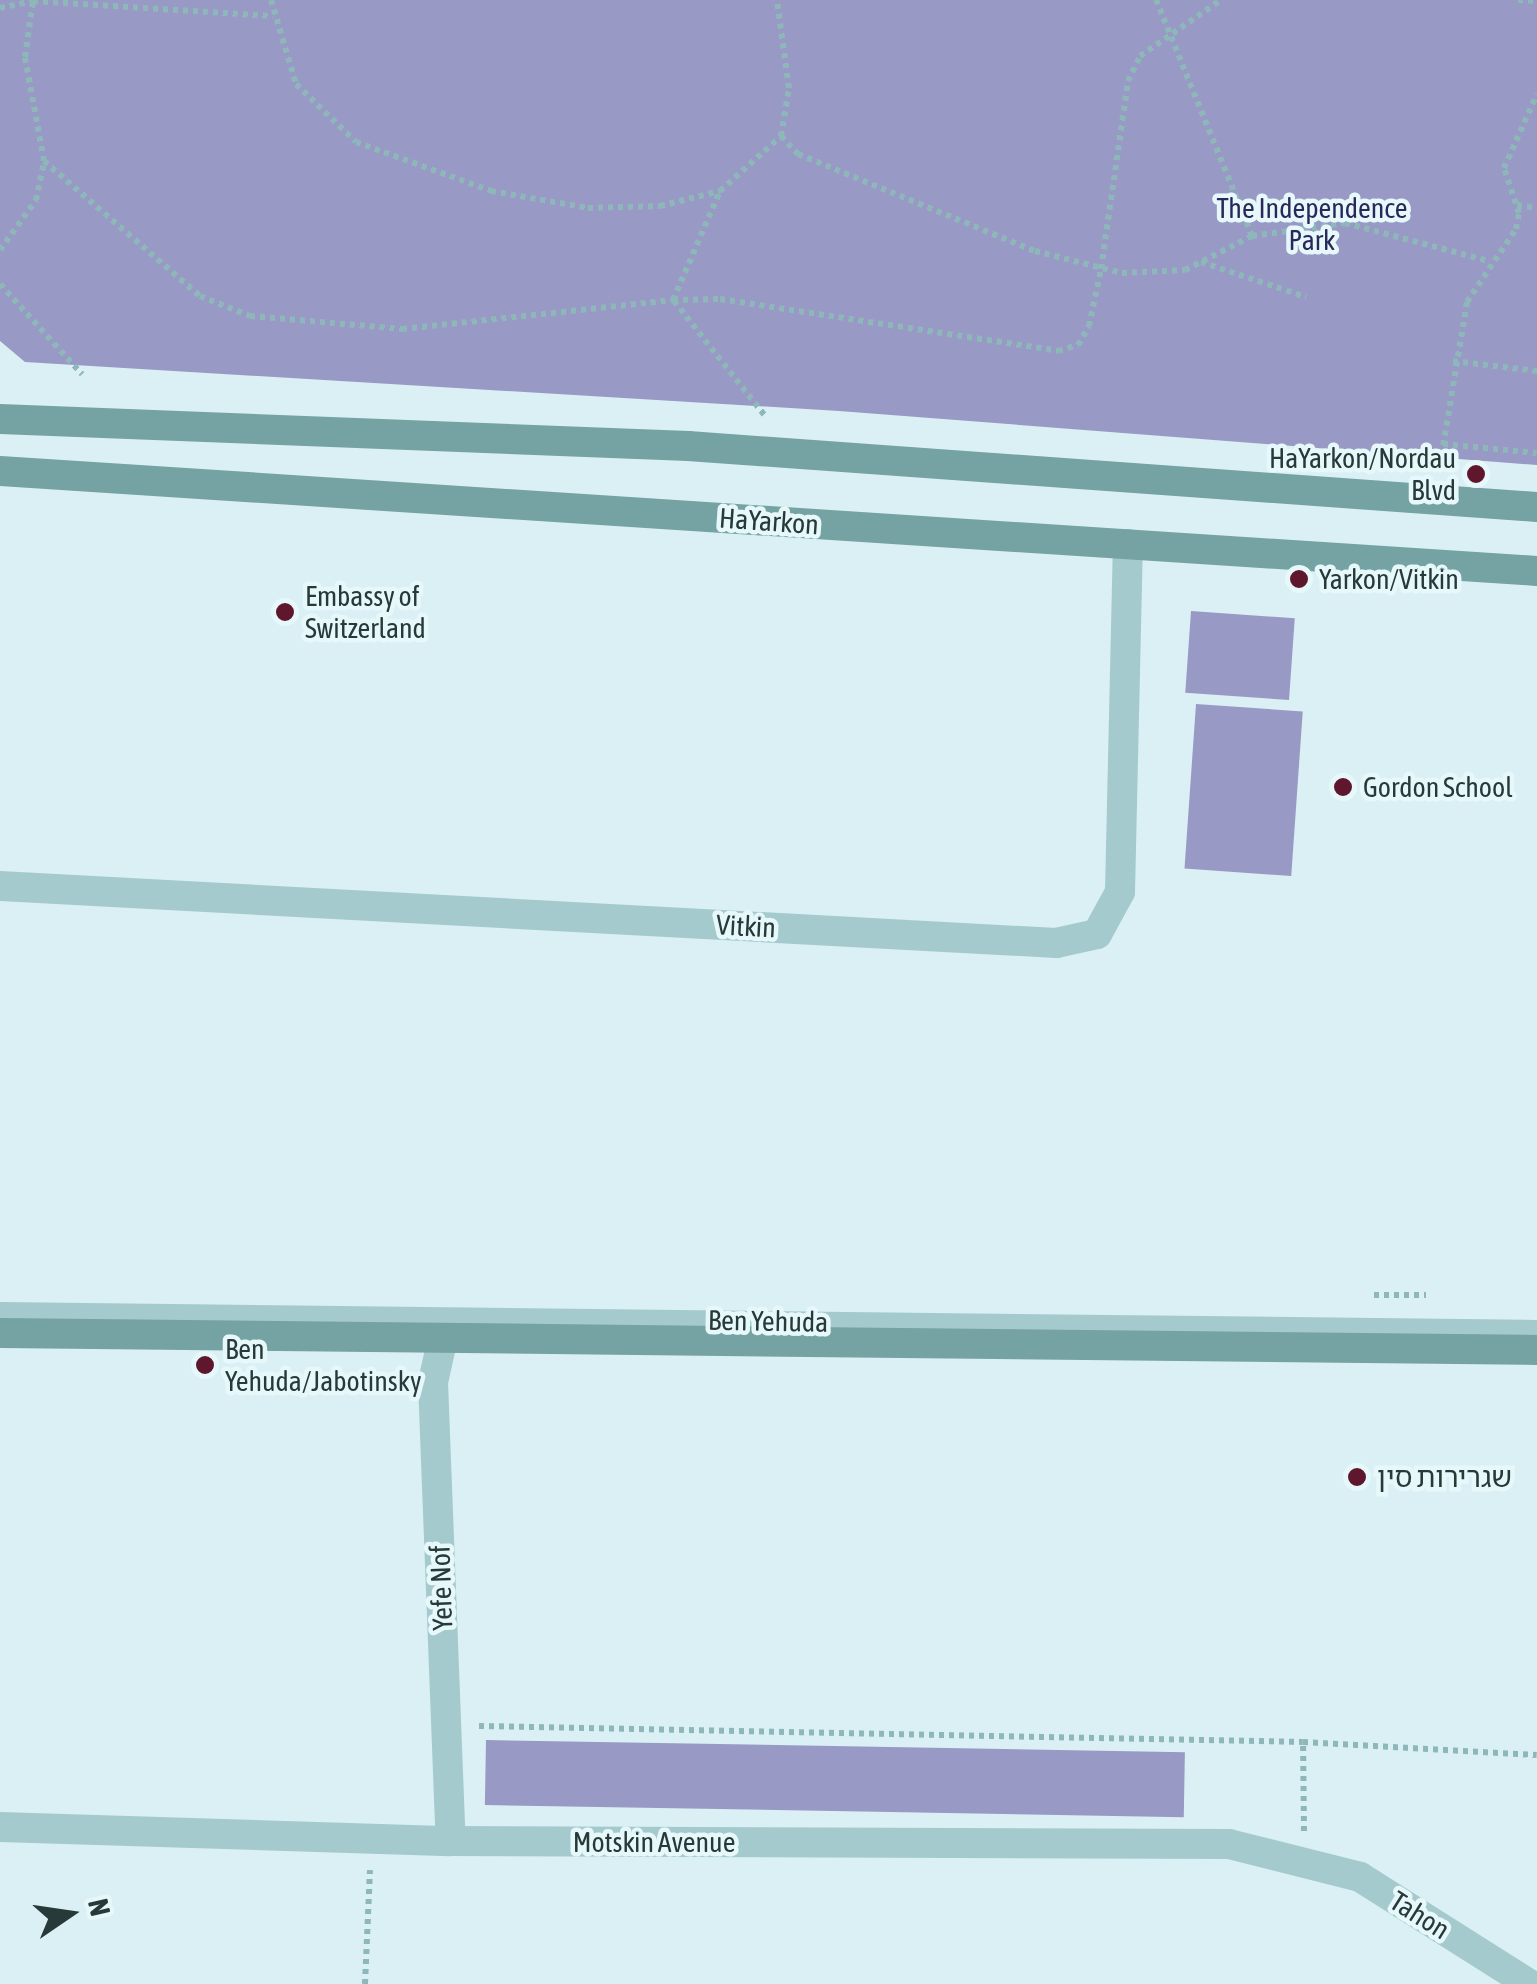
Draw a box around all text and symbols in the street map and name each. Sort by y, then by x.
park label: The Independence Park [1217,191,1407,257]
place label: HaYarkon/Nordau Blvd [1269,441,1456,507]
marker: HaYarkon/Nordau Blvd [1465,463,1487,485]
street label: HaYarkon [718,501,820,541]
place label: Yarkon/Vitkin [1319,562,1459,596]
marker: Yarkon/Vitkin [1288,568,1310,590]
place label: Embassy of Switzerland [305,579,426,645]
marker: Embassy of Switzerland [274,601,296,623]
place label: Gordon School [1363,770,1513,804]
marker: Gordon School [1332,776,1354,798]
street label: Vitkin [715,908,777,944]
street label: Ben Yehuda [708,1303,828,1339]
place label: Ben Yehuda/Jabotinsky [225,1332,422,1398]
marker: Ben Yehuda/Jabotinsky [194,1354,216,1376]
place label: שגרירות סין [1377,1460,1512,1494]
marker: שגרירות סין [1346,1466,1368,1488]
street label: Yefe Nof [423,1545,459,1631]
street label: Motskin Avenue [573,1825,735,1859]
north arrow [20,1864,120,1964]
street label: Tahon [1384,1884,1456,1946]
text: N [82,1896,117,1919]

